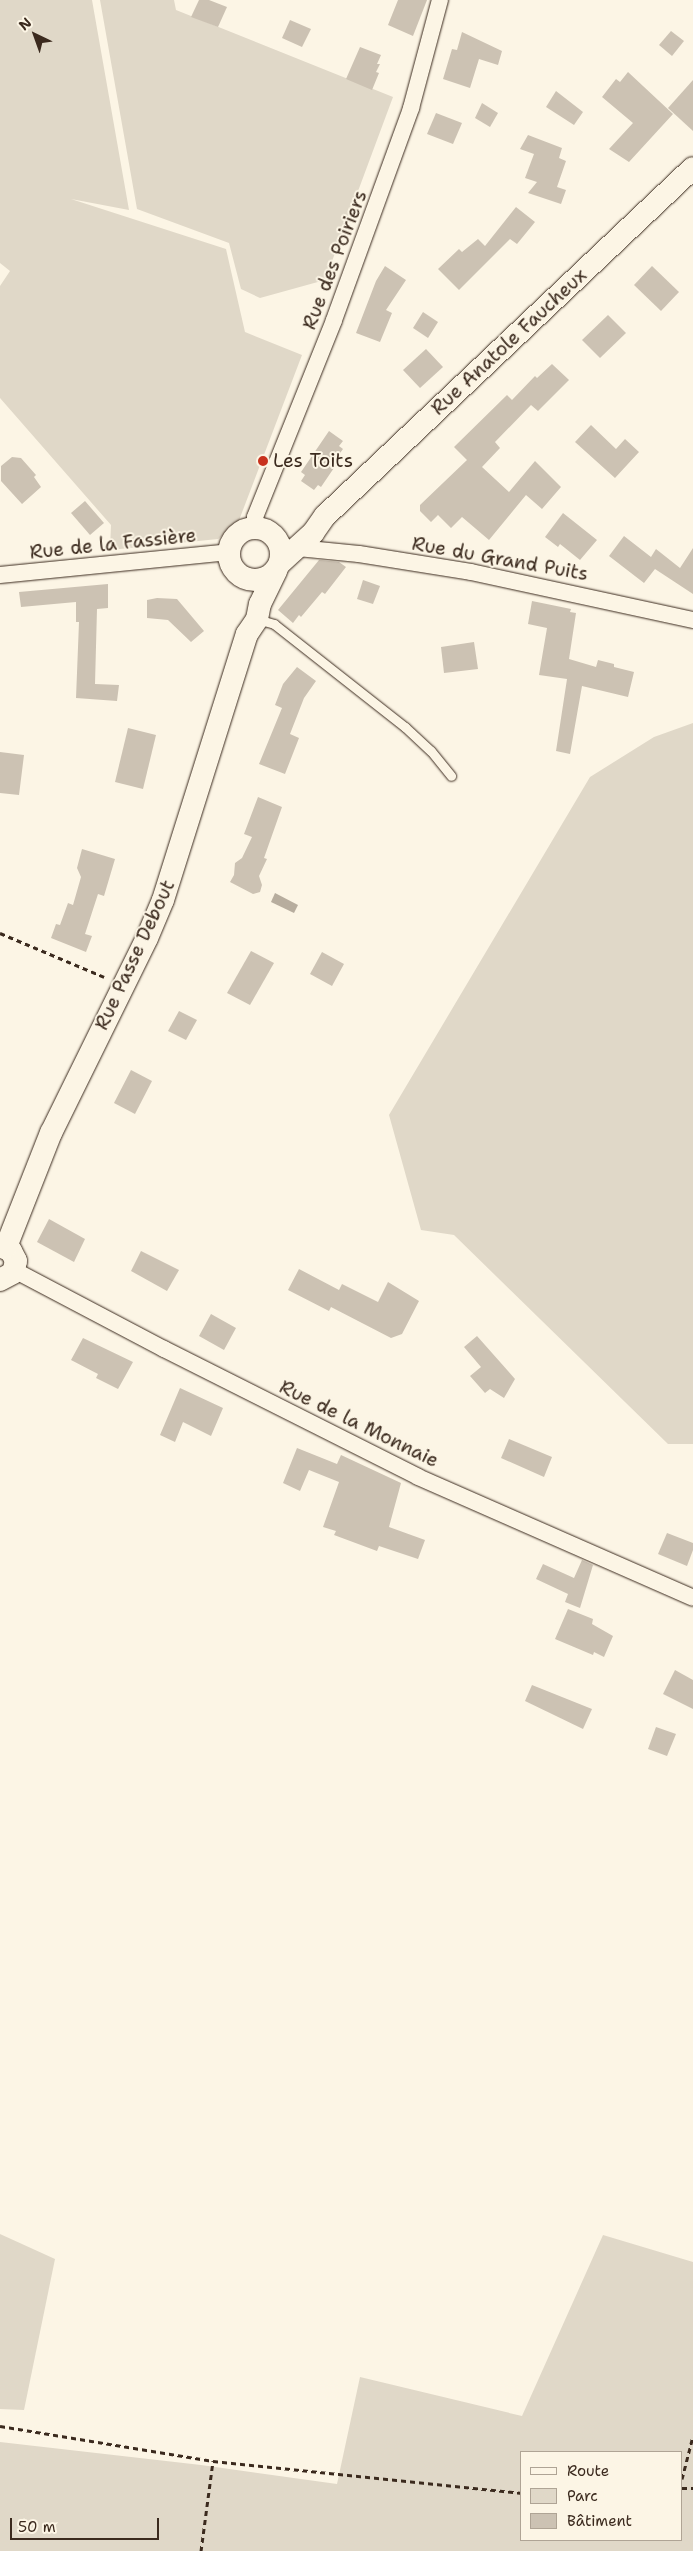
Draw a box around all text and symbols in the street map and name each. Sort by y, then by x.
north arrow [10,10,60,60]
text: N [15,13,35,34]
street label: Rue des Poiriers [298,187,372,333]
street label: Rue Anatole Faucheux [427,264,591,420]
place label: Les Toits [273,450,353,472]
marker: Les Toits [257,455,269,467]
street label: Rue de la Fassière [29,524,197,564]
street label: Rue du Grand Puits [410,532,590,586]
street label: Rue Passe Debout [90,876,180,1034]
street label: Rue de la Monnaie [276,1376,442,1472]
legend [520,2451,683,2541]
text: Route [567,2461,609,2481]
text: Parc [567,2486,598,2506]
scale bar [12,2508,161,2540]
text: Bâtiment [567,2511,632,2531]
text: 50 m [18,2517,56,2537]

